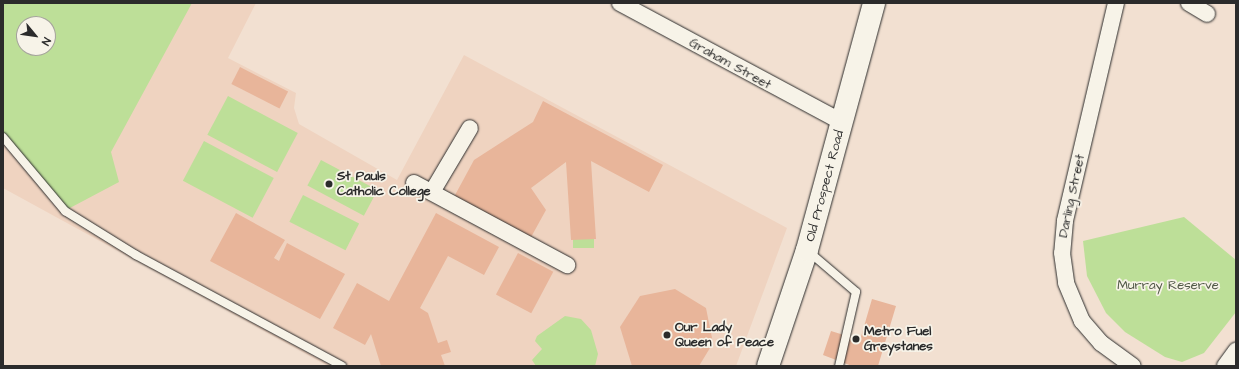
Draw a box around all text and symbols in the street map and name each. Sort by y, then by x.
north arrow [16,16,56,56]
text: N [38,35,54,48]
street label: Graham Street [686,35,774,93]
street label: Old Prospect Road [803,129,847,243]
street label: Darling Street [1056,153,1088,239]
place label: St Pauls Catholic College [337,169,431,200]
marker: St Pauls Catholic College [324,179,334,189]
park label: Murray Reserve [1117,277,1219,293]
place label: Our Lady Queen of Peace [675,320,774,351]
place label: Metro Fuel Greystanes [864,324,933,355]
marker: Our Lady Queen of Peace [662,330,672,340]
marker: Metro Fuel Greystanes [851,334,861,344]

